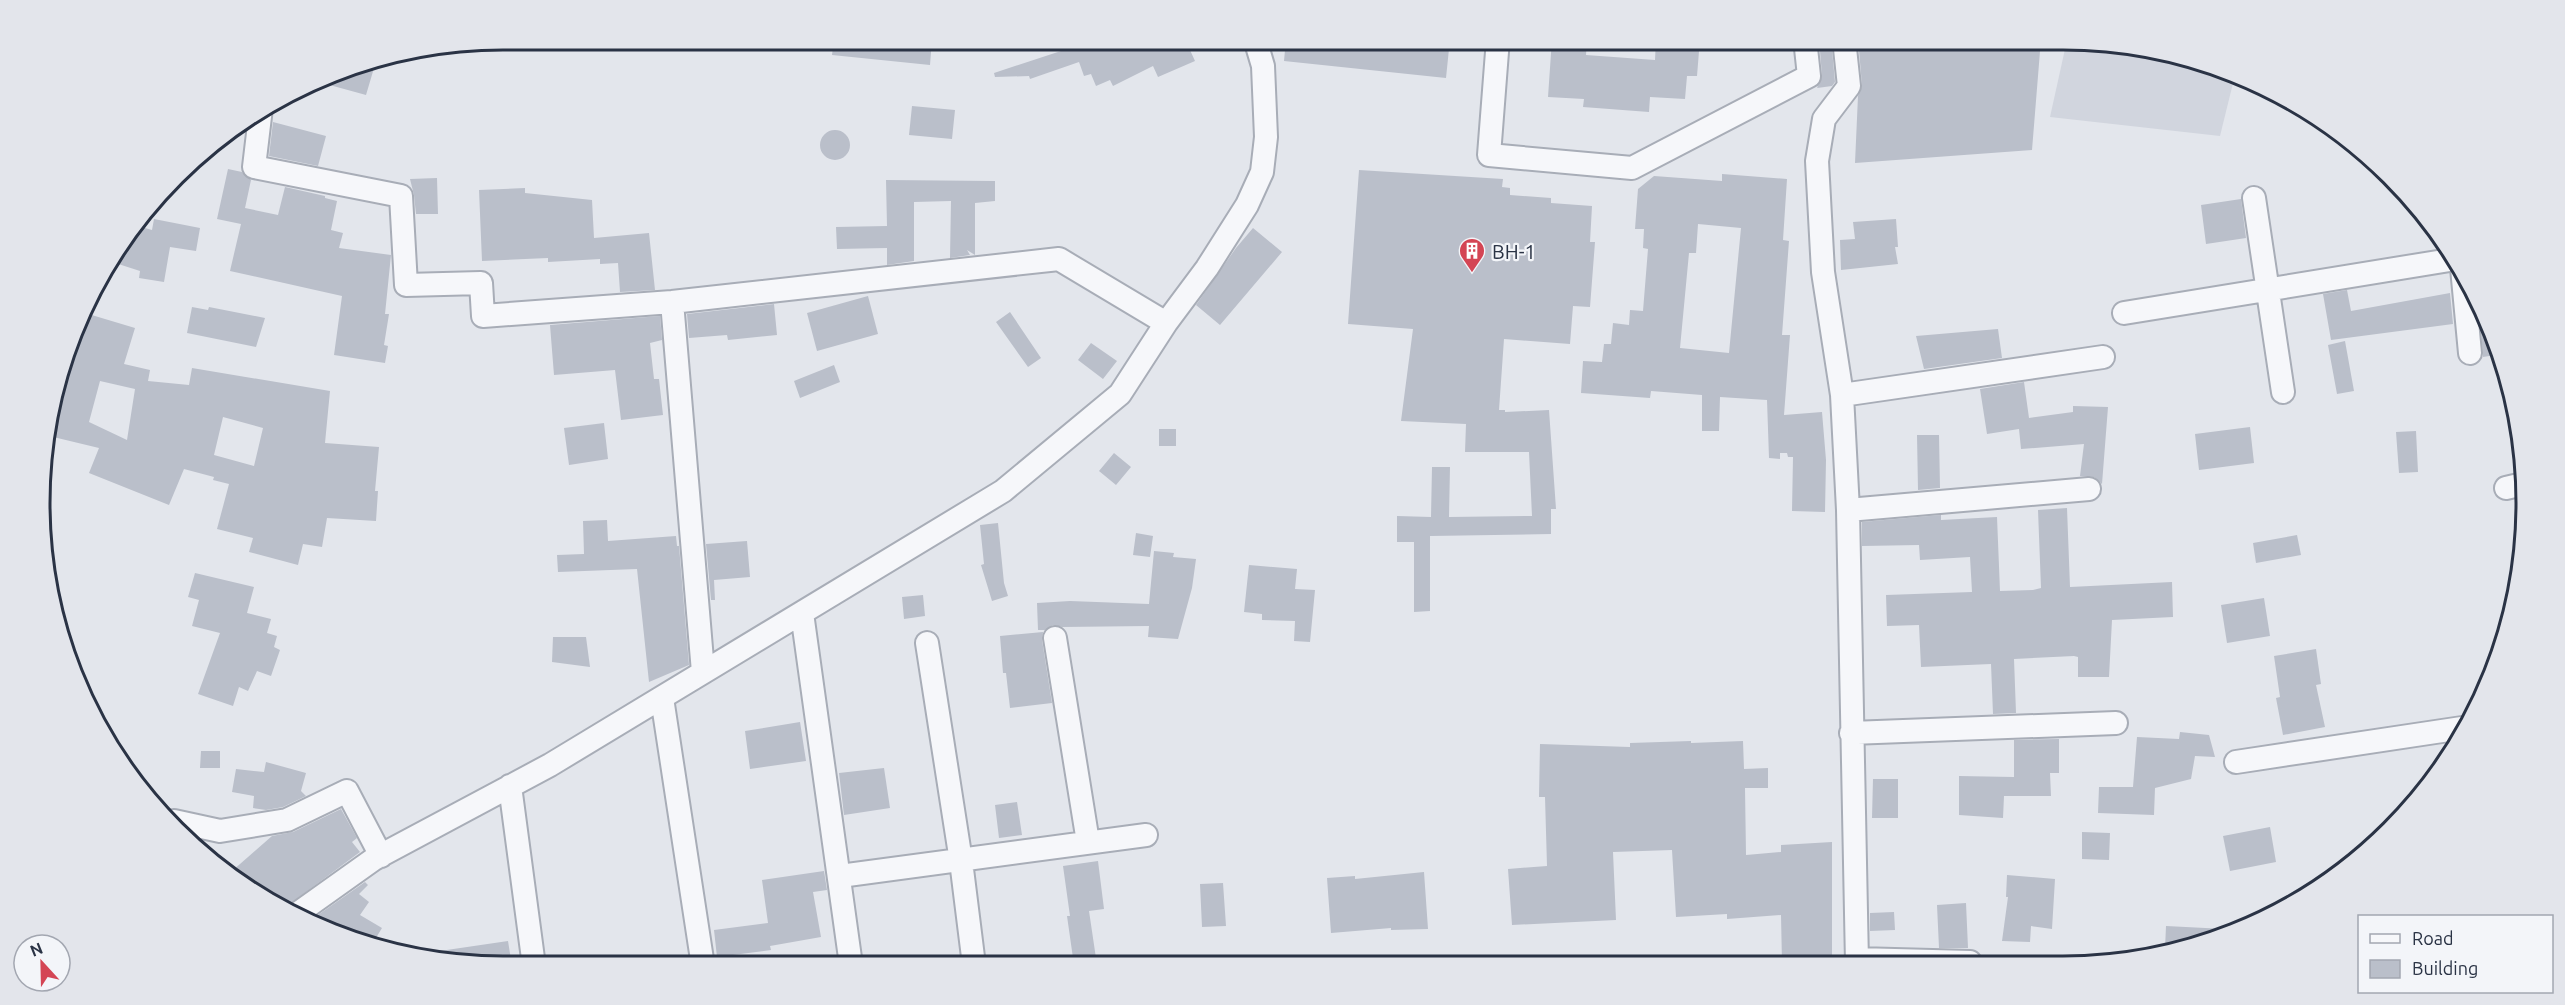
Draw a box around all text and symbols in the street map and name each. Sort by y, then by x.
building icon: BH-1 [1457,236,1487,274]
place label: BH-1 [1492,240,1536,263]
legend [2358,915,2553,993]
text: Road [2412,928,2454,948]
north arrow [12,933,72,993]
text: N [27,939,45,960]
text: Building [2412,958,2478,978]

